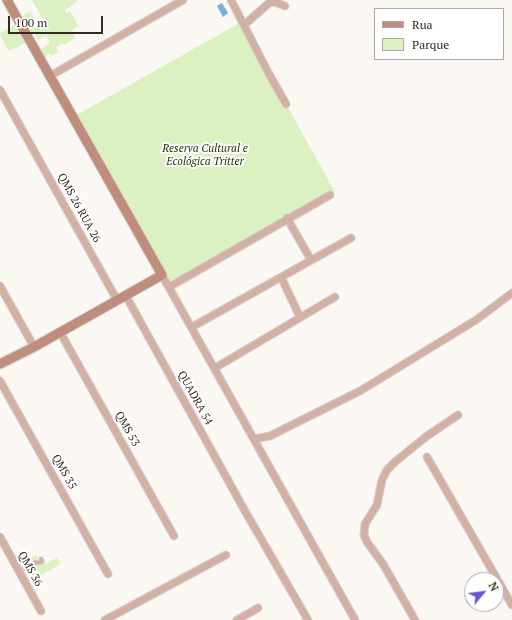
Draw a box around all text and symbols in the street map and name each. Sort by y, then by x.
scale bar [10,8,105,34]
legend [374,8,504,60]
text: 100 m [15,15,47,30]
text: Rua [412,17,433,32]
text: Parque [412,37,449,52]
park label: Reserva Cultural e Ecológica Tritter [162,142,248,168]
street label: QMS 26 RUA 26 [55,171,103,245]
street label: QUADRA 54 [175,369,215,427]
street label: QMS 53 [112,409,142,449]
street label: QMS 35 [49,452,79,492]
street label: QMS 36 [15,549,45,589]
north arrow [464,572,504,612]
text: N [485,580,502,594]

